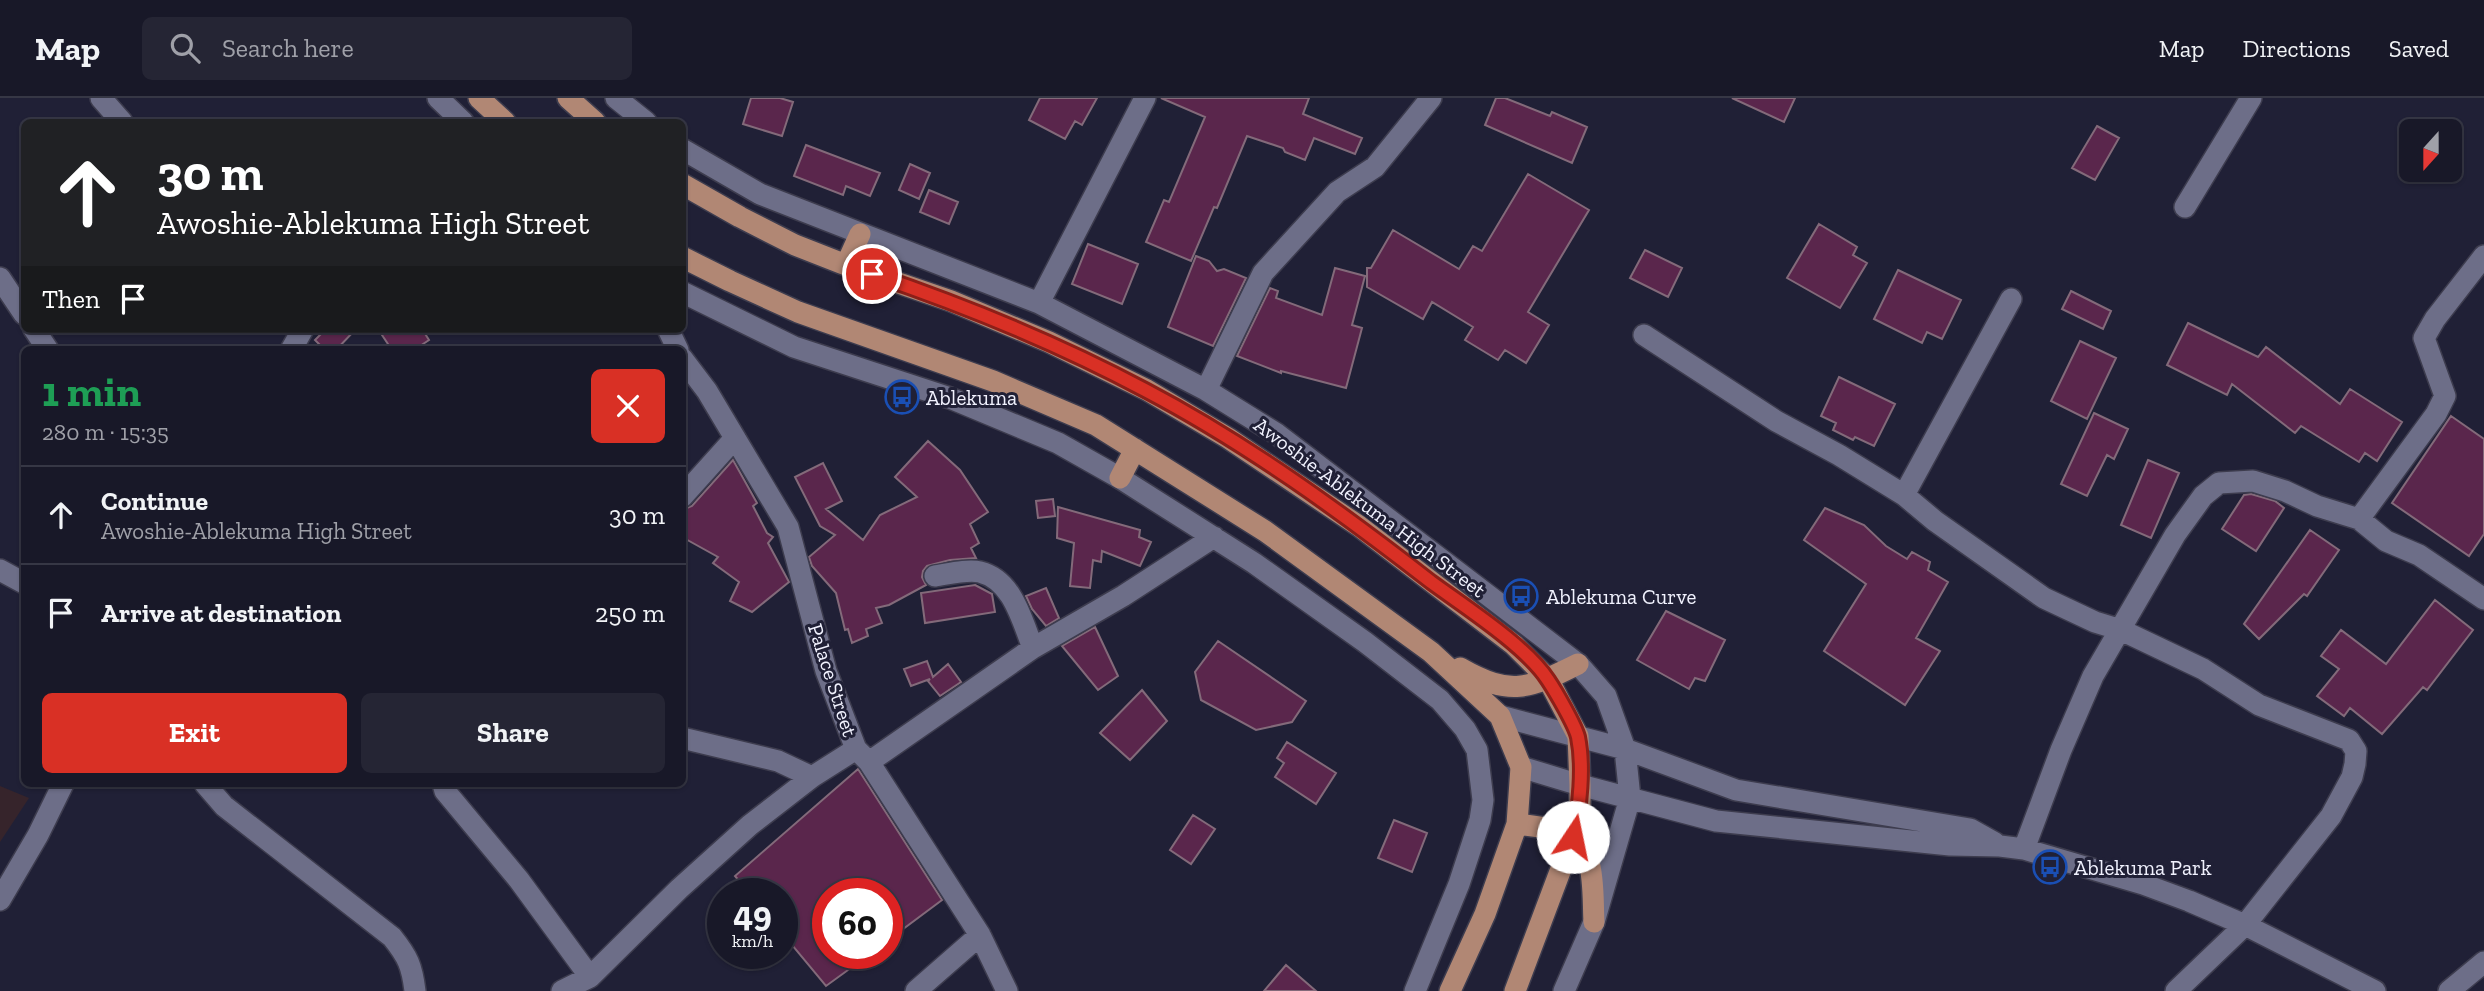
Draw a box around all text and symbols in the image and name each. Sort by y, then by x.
search box [142,17,632,80]
text: Map [35,29,100,68]
icon: search [166,29,204,67]
text: Search here [222,32,354,64]
text: Map [2159,34,2205,63]
text: Directions [2243,34,2351,63]
text: Saved [2389,34,2449,63]
north arrow [2399,119,2462,182]
map controls [2399,119,2462,182]
text: 30 m [157,144,263,203]
icon: ahead [42,147,133,238]
text: Awoshie-Ablekuma High Street [157,204,589,242]
pin [842,244,902,304]
icon: arrive [853,255,891,293]
icon: arrive [114,280,152,318]
text: Then [42,283,100,315]
text: 1 min [42,366,141,417]
button: close [591,369,665,443]
bus stop icon: Ablekuma [883,378,921,416]
place label: Ablekuma [926,385,1017,410]
street label: Awoshie-Ablekuma High Street [1249,412,1491,602]
text: 280 m · 15:35 [42,418,169,446]
text: Continue [101,485,208,517]
icon: ahead [42,496,80,534]
text: 30 m [609,499,665,531]
text: Awoshie-Ablekuma High Street [101,517,412,545]
bus stop icon: Ablekuma Curve [1502,577,1540,615]
place label: Ablekuma Curve [1546,584,1697,609]
icon: arrive [42,594,80,632]
text: Arrive at destination [101,597,341,629]
text: 250 m [595,597,665,629]
street label: Palace Street [803,620,863,740]
button: Exit [42,693,347,773]
button: Share [361,693,665,773]
position arrow [1536,800,1610,874]
bus stop icon: Ablekuma Park [2031,848,2069,886]
place label: Ablekuma Park [2074,855,2212,880]
speed limit sign: 60 [812,878,903,969]
text: 49 [733,893,772,935]
text: km/h [732,930,773,952]

